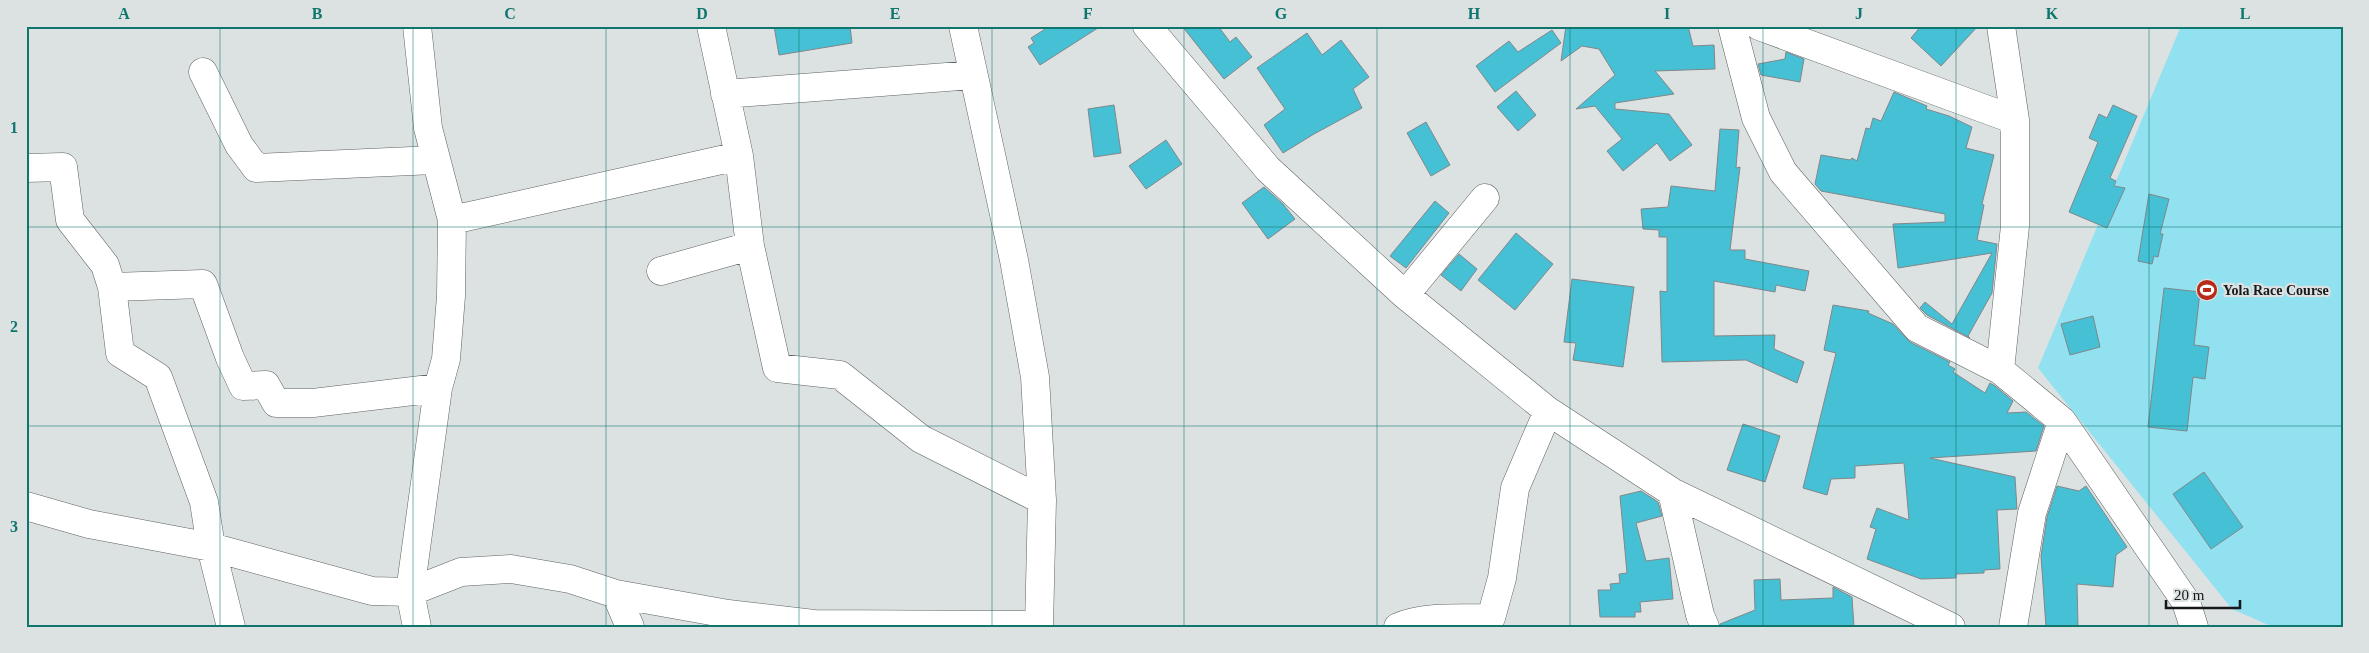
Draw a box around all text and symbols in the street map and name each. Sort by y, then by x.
text: A [118,5,130,22]
text: B [312,5,323,22]
text: C [504,5,516,22]
text: D [696,5,708,22]
text: E [890,5,900,22]
text: F [1083,5,1093,22]
text: G [1275,5,1288,22]
text: H [1468,5,1481,22]
text: I [1664,5,1670,22]
text: J [1855,5,1863,22]
text: K [2046,5,2059,22]
text: L [2240,5,2250,22]
text: 1 [10,119,18,136]
sports icon: Yola Race Course [2195,278,2219,302]
place label: Yola Race Course [2223,283,2329,298]
text: 2 [10,318,18,335]
text: 3 [10,518,18,535]
scale bar [2166,578,2240,610]
text: 20 m [2174,587,2205,603]

